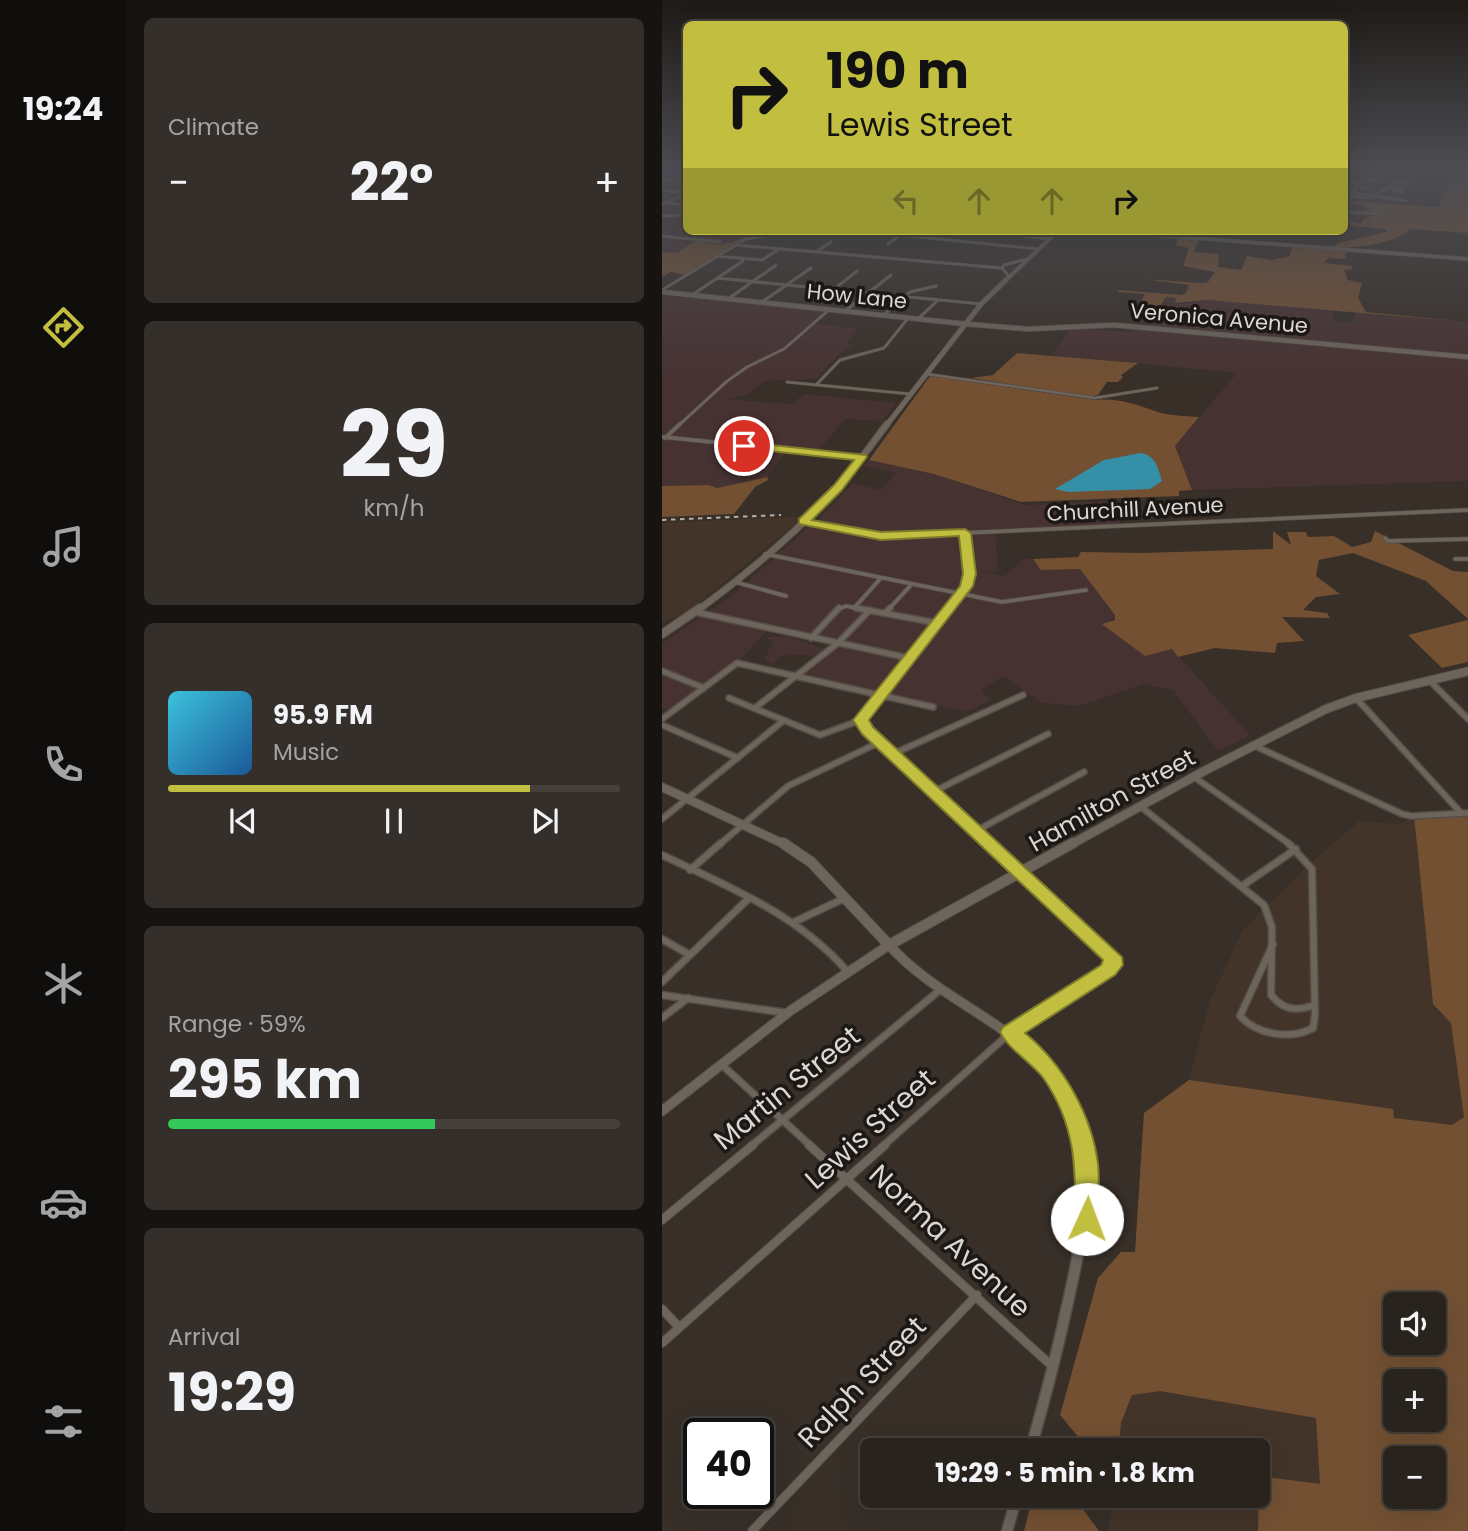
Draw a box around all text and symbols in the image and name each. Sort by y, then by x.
text: 190 m [826,37,969,105]
icon: right [711,49,802,140]
text: 19:24 [23,86,103,131]
text: Lewis Street [826,102,1013,147]
text: Climate [168,111,259,143]
text: 22° [350,146,433,219]
text: − [168,156,189,209]
text: + [594,156,620,209]
icon: left [887,182,925,220]
icon: ahead [960,182,998,220]
icon: ahead [1033,182,1071,220]
icon: right [1106,182,1144,220]
street label: How Lane [805,276,909,316]
street label: Veronica Avenue [1129,296,1309,340]
icon: directions [39,303,88,352]
text: 29 [340,381,448,509]
pin [714,416,774,476]
icon: arrive [725,427,763,465]
street label: Churchill Avenue [1046,490,1224,528]
text: km/h [363,492,425,524]
icon: music [39,522,88,571]
text: 95.9 FM [273,697,373,733]
text: Music [273,736,339,768]
icon: phone [39,740,88,789]
street label: Hamilton Street [1023,741,1201,859]
icon: previous [224,802,262,840]
icon: pause [375,802,413,840]
icon: next [526,802,564,840]
icon: climate [39,959,88,1008]
text: Range · 59% [168,1008,306,1040]
street label: Martin Street [706,1017,868,1159]
text: 295 km [168,1043,362,1116]
street label: Lewis Street [796,1060,944,1198]
street label: Norma Avenue [860,1156,1040,1326]
icon: car [39,1178,88,1227]
position arrow [1050,1182,1124,1256]
map controls [1383,1292,1446,1509]
button: sound [1383,1292,1446,1355]
street label: Ralph Street [789,1308,935,1456]
text: Arrival [168,1321,240,1353]
text: 19:29 [168,1356,296,1429]
button: + [1383,1369,1446,1432]
icon: filters [39,1397,88,1446]
speed limit sign: 40 [683,1418,774,1509]
button: − [1383,1446,1446,1509]
text: 19:29 · 5 min · 1.8 km [935,1455,1195,1491]

